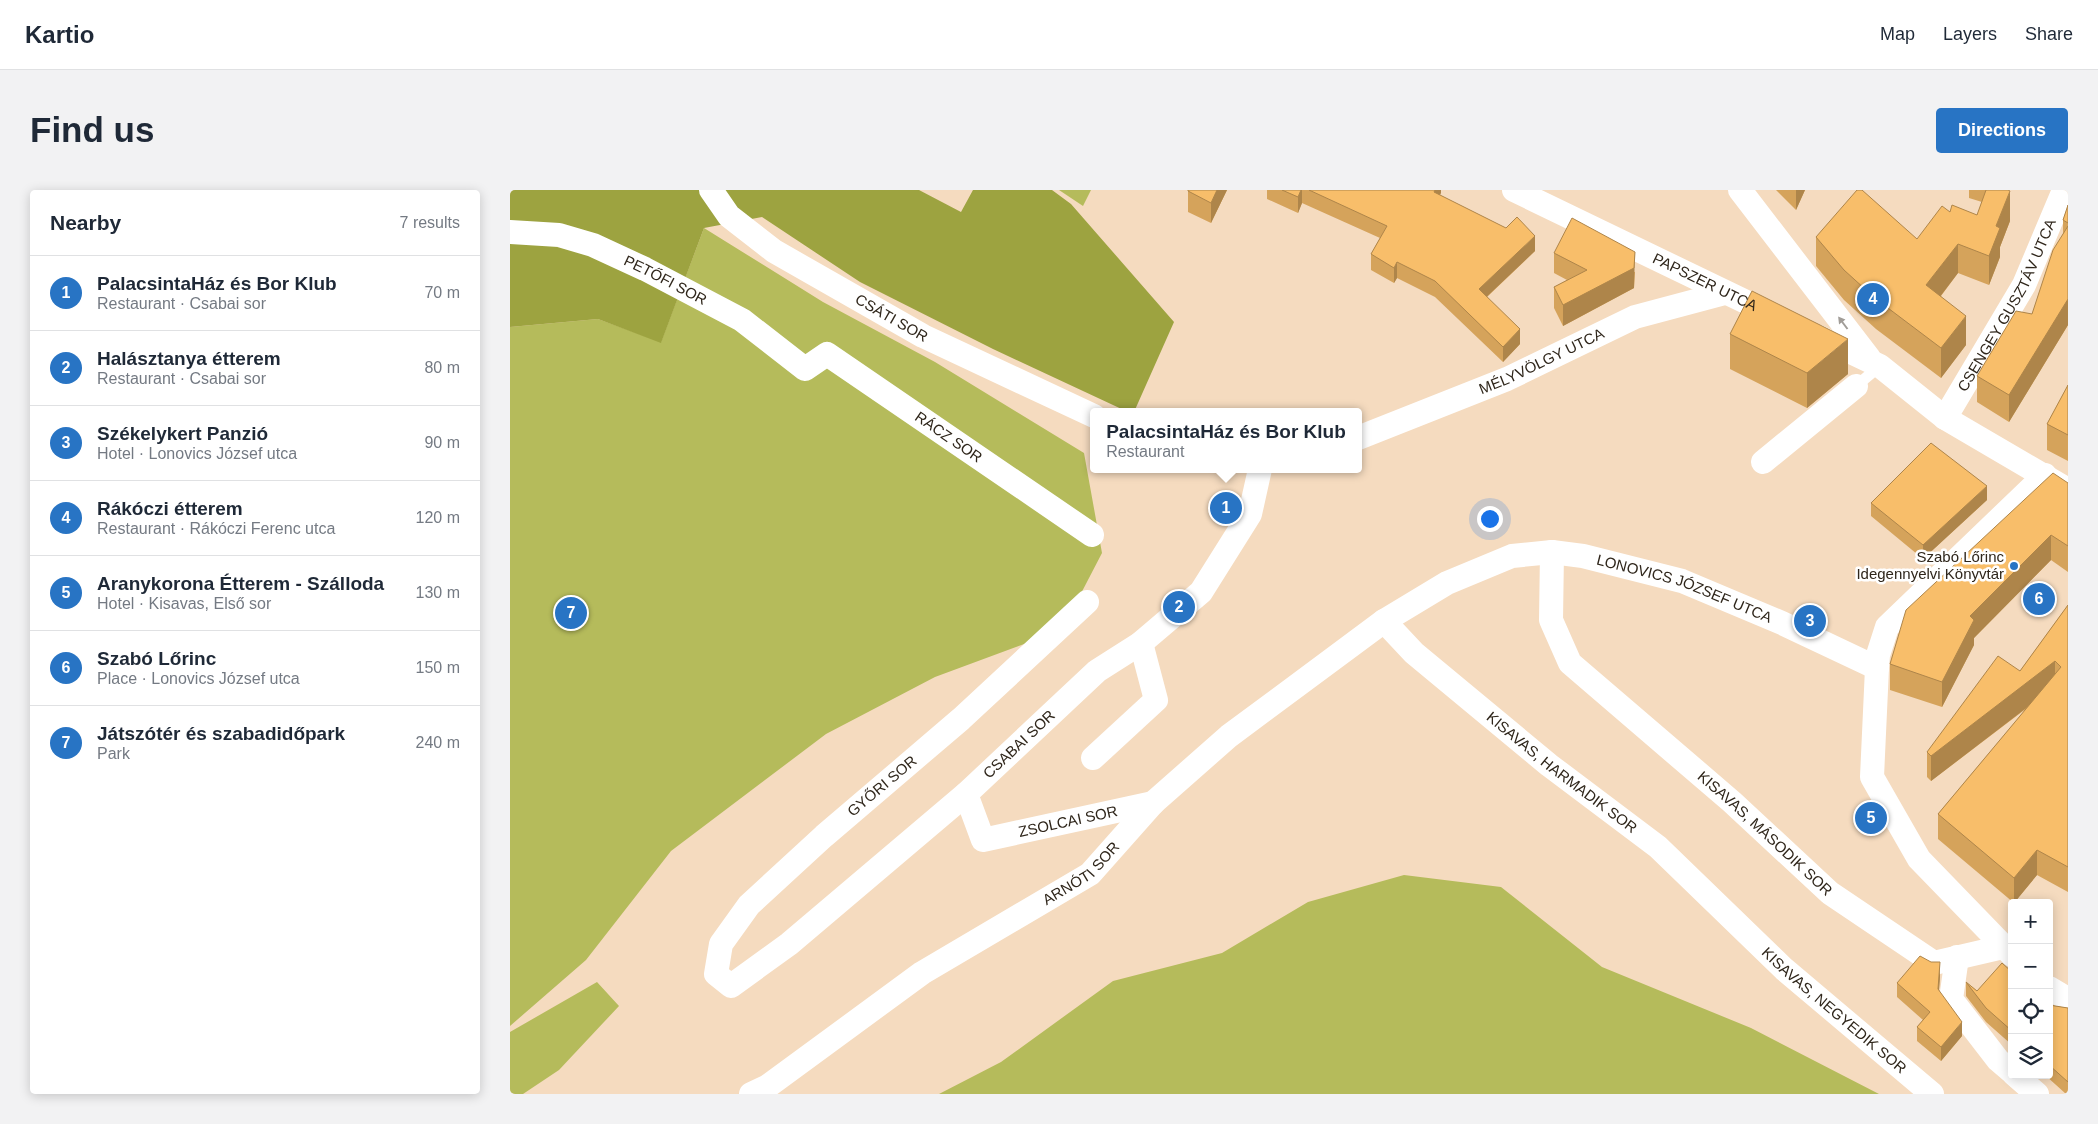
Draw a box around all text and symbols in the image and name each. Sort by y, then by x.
text: Kartio [25,21,94,48]
text: Map [1880,24,1915,44]
text: Layers [1943,24,1997,44]
text: Share [2025,24,2073,44]
button: Directions [1936,108,2068,153]
text: Find us [30,110,154,149]
text: Nearby [50,211,121,234]
text: 7 results [400,214,460,231]
street label: CSENGEY GUSZTÁV UTCA [1954,216,2059,394]
street label: PAPSZER UTCA [1650,249,1760,314]
street label: PETŐFI SOR [621,251,710,308]
text: PalacsintaHáz és Bor Klub [97,273,337,294]
pin: 4 [1857,280,1889,318]
text: 1 [62,284,70,301]
text: 70 m [424,284,460,301]
street label: CSÁTI SOR [852,290,931,345]
text: Restaurant · Csabai sor [97,295,266,312]
one-way arrow [1838,316,1848,330]
street label: MÉLYVÖLGY UTCA [1476,324,1607,397]
text: Halásztanya étterem [97,348,281,369]
text: 2 [62,359,70,376]
text: 80 m [424,359,460,376]
text: Restaurant · Csabai sor [97,370,266,387]
street label: RÁCZ SOR [912,408,986,466]
popup [1090,408,1362,473]
text: PalacsintaHáz és Bor Klub [1106,421,1346,442]
text: Székelykert Panzió [97,423,268,444]
text: 3 [62,434,70,451]
text: 90 m [424,434,460,451]
text: Restaurant [1106,443,1184,460]
text: Hotel · Lonovics József utca [97,445,297,462]
pin: 1 [1210,489,1242,527]
text: Rákóczi étterem [97,498,243,519]
your location [1477,506,1503,532]
text: 4 [62,509,70,526]
text: 120 m [416,509,460,526]
text: Restaurant · Rákóczi Ferenc utca [97,520,335,537]
place label: Szabó Lőrinc Idegennyelvi Könyvtár [1856,548,2004,582]
street label: LONOVICS JÓZSEF UTCA [1595,551,1775,626]
marker: Szabó Lőrinc Idegennyelvi Könyvtár [2008,560,2020,572]
text: Aranykorona Étterem - Szálloda [97,573,384,594]
pin: 6 [2023,580,2055,618]
text: 5 [62,584,70,601]
text: 130 m [416,584,460,601]
pin: 2 [1163,588,1195,626]
pin: 7 [555,594,587,632]
text: Hotel · Kisavas, Első sor [97,595,271,612]
pin: 3 [1794,602,1826,640]
text: Szabó Lőrinc [97,648,216,669]
text: 6 [62,659,70,676]
text: 150 m [416,659,460,676]
text: Place · Lonovics József utca [97,670,300,687]
street label: CSABAI SOR [979,706,1058,781]
street label: KISAVAS, HARMADIK SOR [1484,708,1641,836]
text: Játszótér és szabadidőpark [97,723,345,744]
text: 7 [62,734,70,751]
text: 240 m [416,734,460,751]
text: Park [97,745,130,762]
street label: GYŐRI SOR [844,752,920,819]
street label: KISAVAS, MÁSODIK SOR [1694,767,1836,899]
pin: 5 [1855,799,1887,837]
street label: ZSOLCAI SOR [1017,802,1119,840]
street label: ARNÓTI SOR [1039,838,1123,908]
map controls [2008,899,2053,1079]
button: + [2008,899,2053,944]
street label: KISAVAS, NEGYEDIK SOR [1759,943,1910,1077]
button: − [2008,944,2053,989]
button: locate [2008,989,2053,1034]
button: layers [2008,1034,2053,1079]

